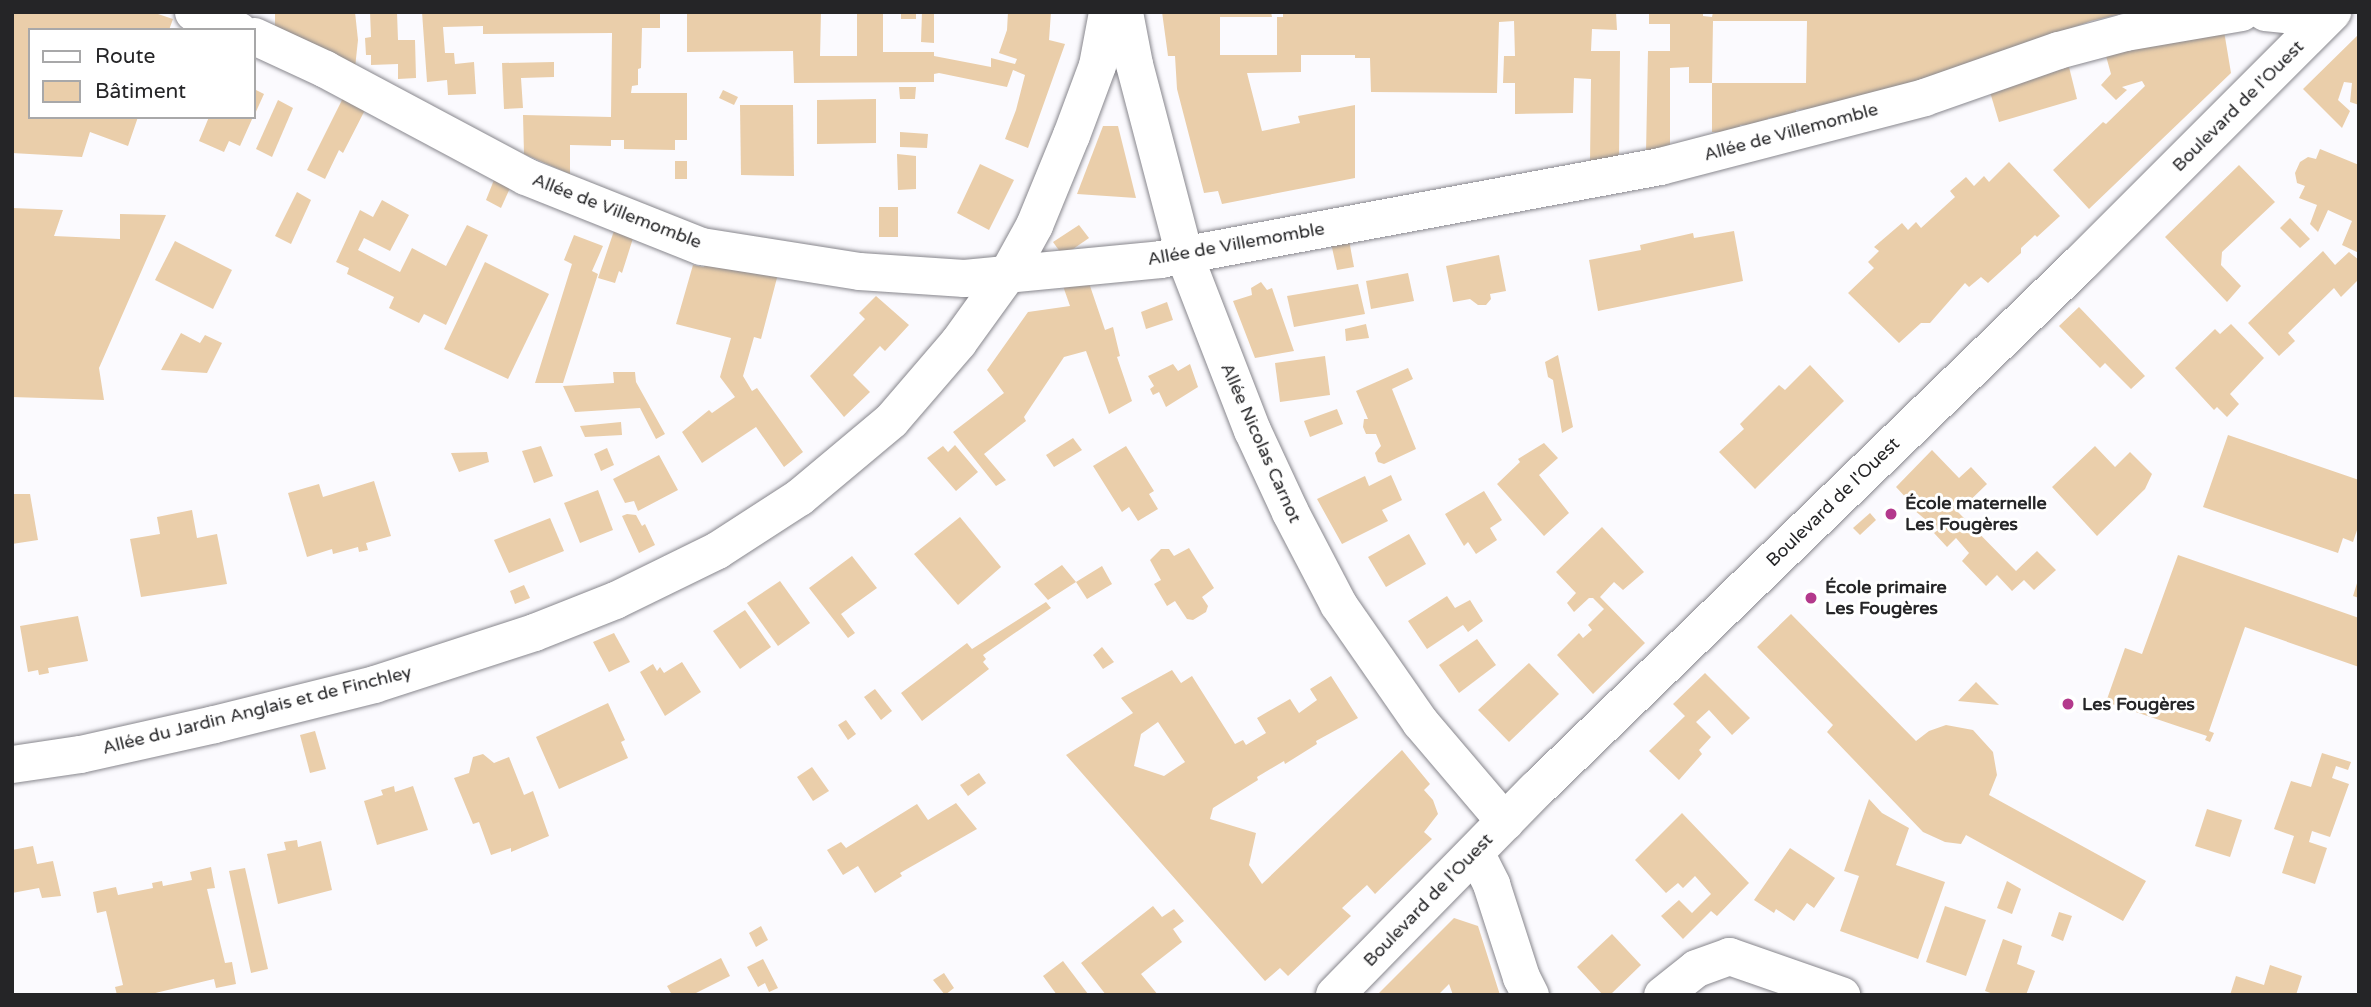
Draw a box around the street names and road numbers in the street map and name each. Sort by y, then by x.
street label: Boulevard de l'Ouest [2168,36,2308,176]
street label: Allée de Villemomble [1701,98,1881,166]
street label: Allée de Villemomble [529,169,705,253]
street label: Allée de Villemomble [1146,218,1326,270]
street label: Allée Nicolas Carnot [1216,360,1306,526]
street label: Boulevard de l'Ouest [1762,433,1904,571]
street label: Allée du Jardin Anglais et de Finchley [100,661,414,759]
street label: Boulevard de l'Ouest [1359,829,1497,971]

